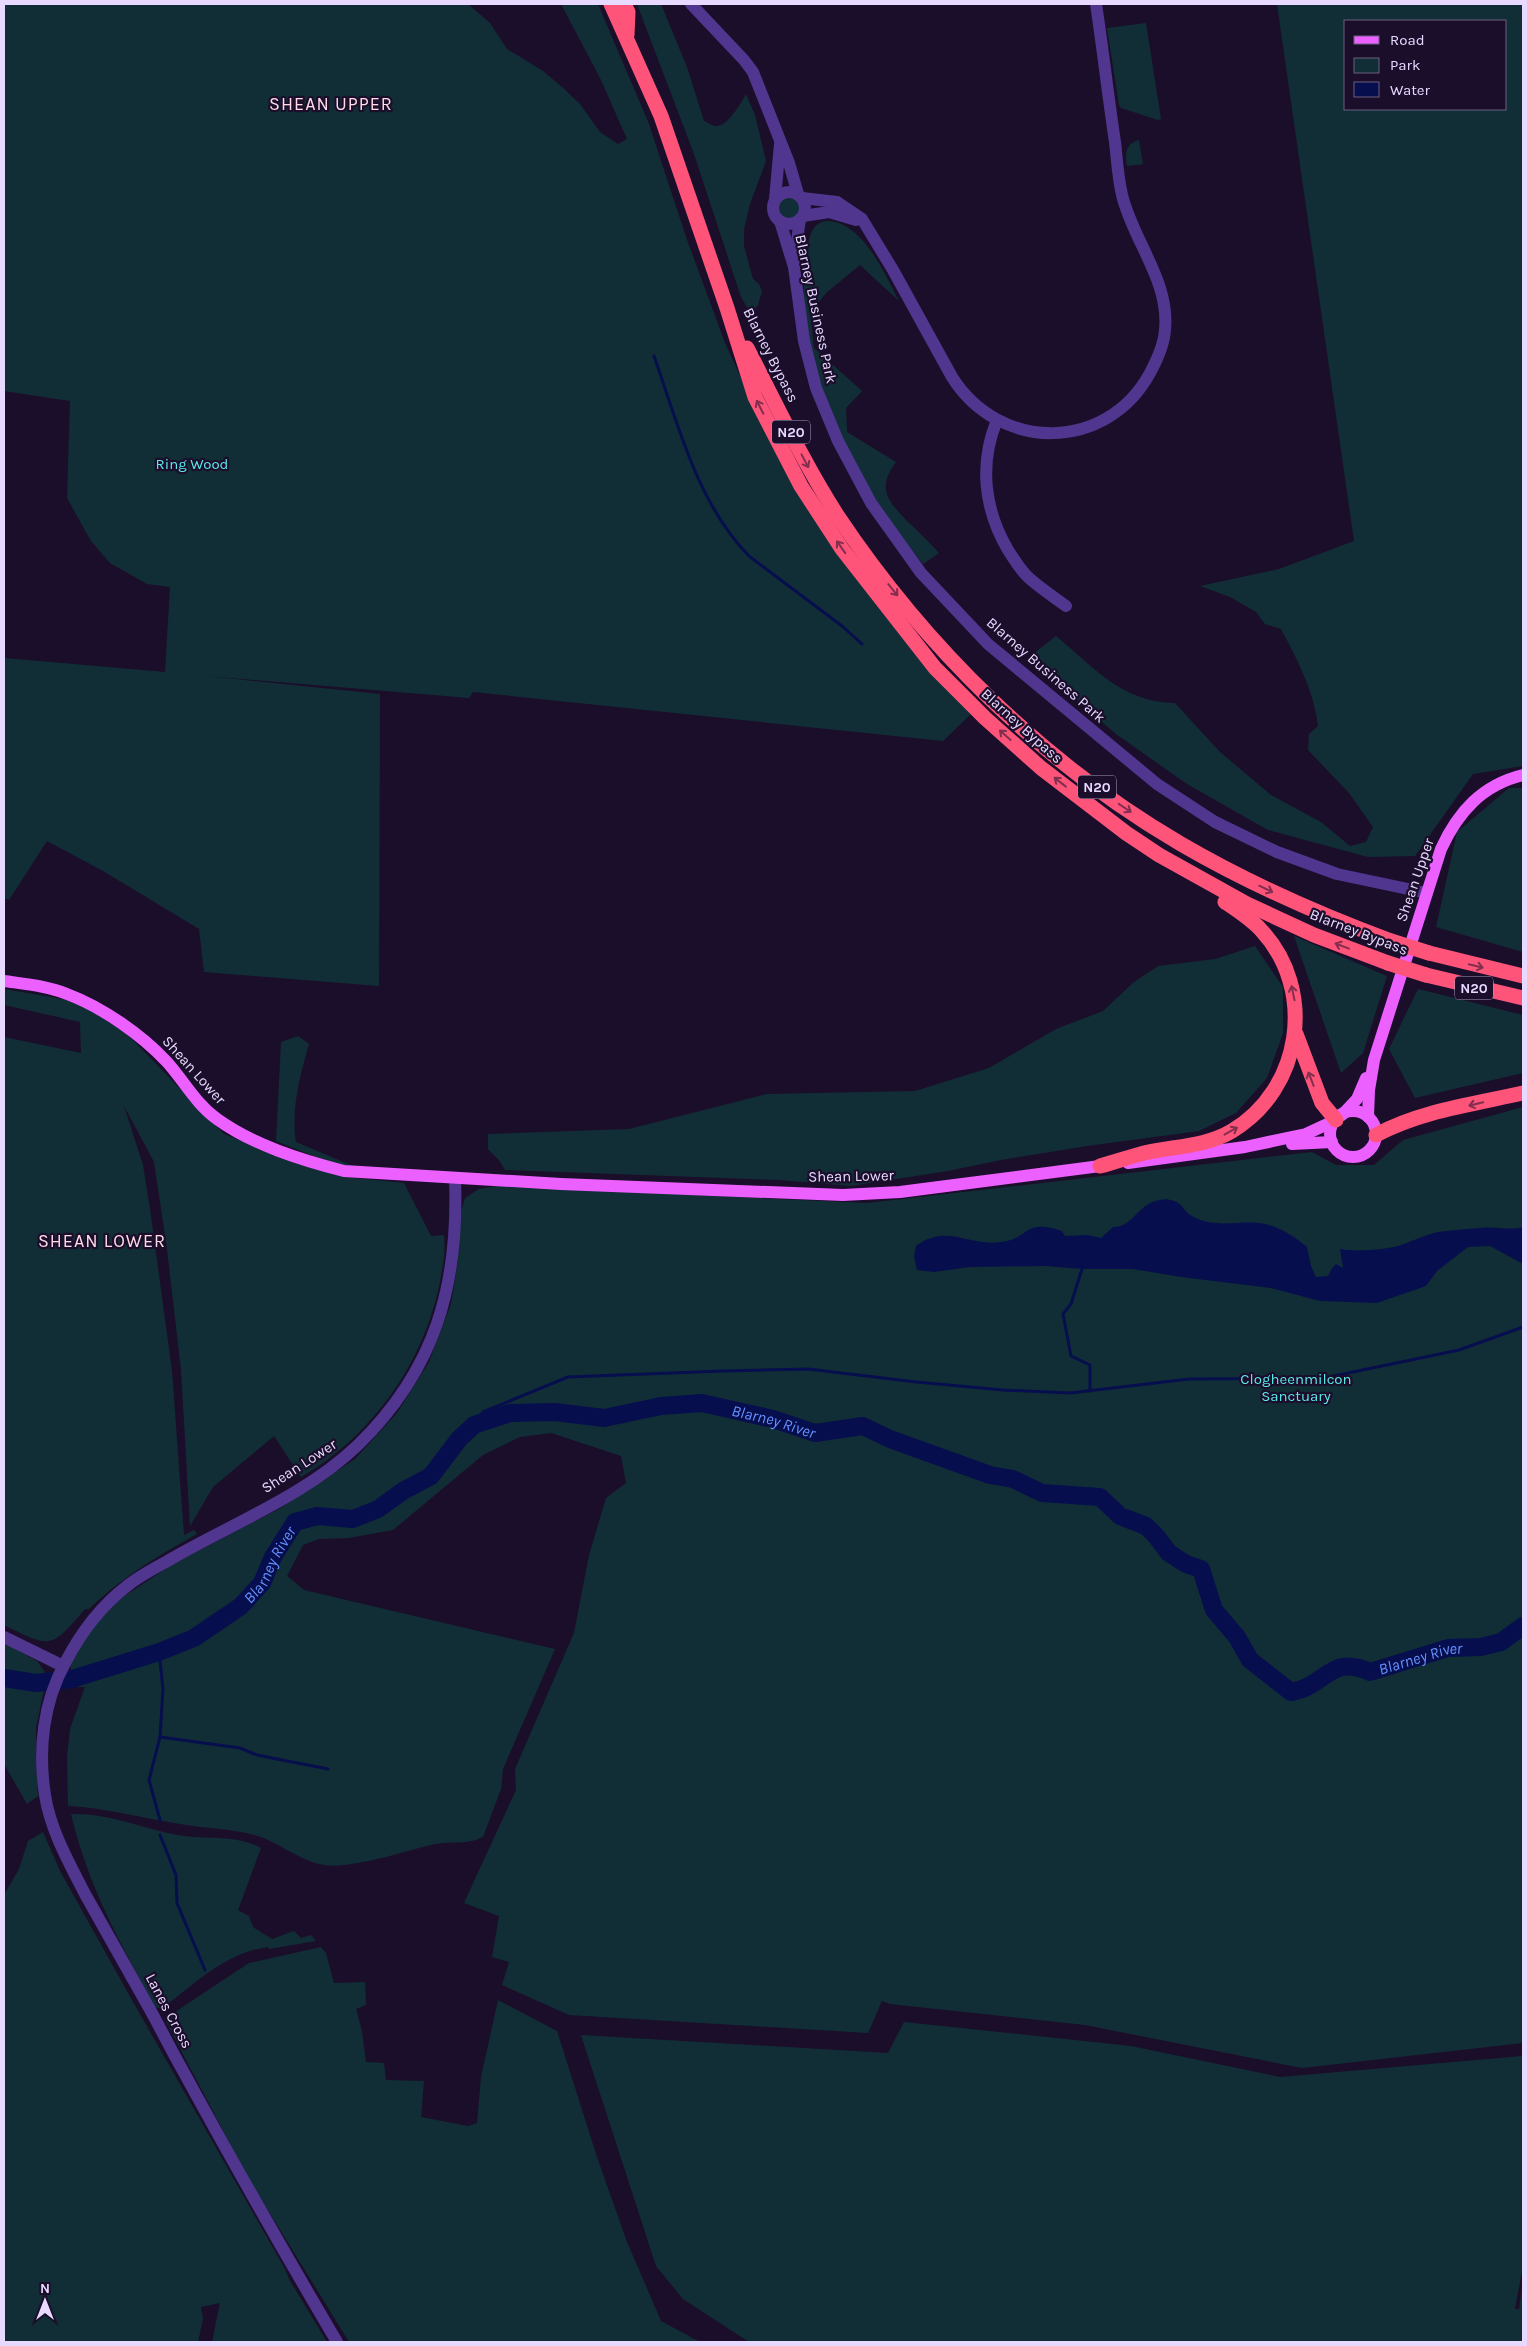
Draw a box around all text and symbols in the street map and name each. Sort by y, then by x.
legend [1344,20,1507,110]
text: Road [1390,31,1425,49]
text: Park [1390,56,1420,74]
text: Water [1390,81,1431,99]
district label: SHEAN UPPER [269,93,393,115]
street label: Blarney Business Park [791,233,841,385]
street label: Blarney Bypass [739,305,803,405]
one-way arrow [755,399,765,414]
road number: N20 [772,421,810,444]
one-way arrow [801,453,811,468]
park label: Ring Wood [156,455,228,473]
one-way arrow [836,540,846,554]
one-way arrow [887,583,898,596]
street label: Blarney Business Park [983,613,1109,727]
street label: Blarney Bypass [977,685,1067,767]
one-way arrow [998,730,1011,741]
road number: N20 [1078,776,1116,799]
one-way arrow [1054,777,1067,788]
one-way arrow [1118,803,1132,813]
street label: Shean Upper [1392,835,1438,924]
one-way arrow [1258,885,1273,894]
street label: Blarney Bypass [1307,905,1411,959]
one-way arrow [1335,940,1350,950]
one-way arrow [1467,962,1483,971]
road number: N20 [1455,976,1493,1000]
one-way arrow [1288,985,1298,1001]
street label: Shean Lower [159,1032,230,1108]
one-way arrow [1306,1071,1315,1086]
one-way arrow [1468,1100,1484,1109]
one-way arrow [1223,1125,1238,1135]
street label: Shean Lower [808,1166,895,1186]
district label: SHEAN LOWER [38,1230,166,1252]
park label: Clogheenmilcon Sanctuary [1240,1370,1352,1405]
water label: Blarney River [730,1400,819,1442]
street label: Shean Lower [258,1435,340,1497]
water label: Blarney River [239,1522,300,1607]
water label: Blarney River [1376,1638,1463,1678]
street label: Lanes Cross [142,1971,196,2051]
north arrow [20,2276,70,2326]
text: N [40,2280,50,2297]

